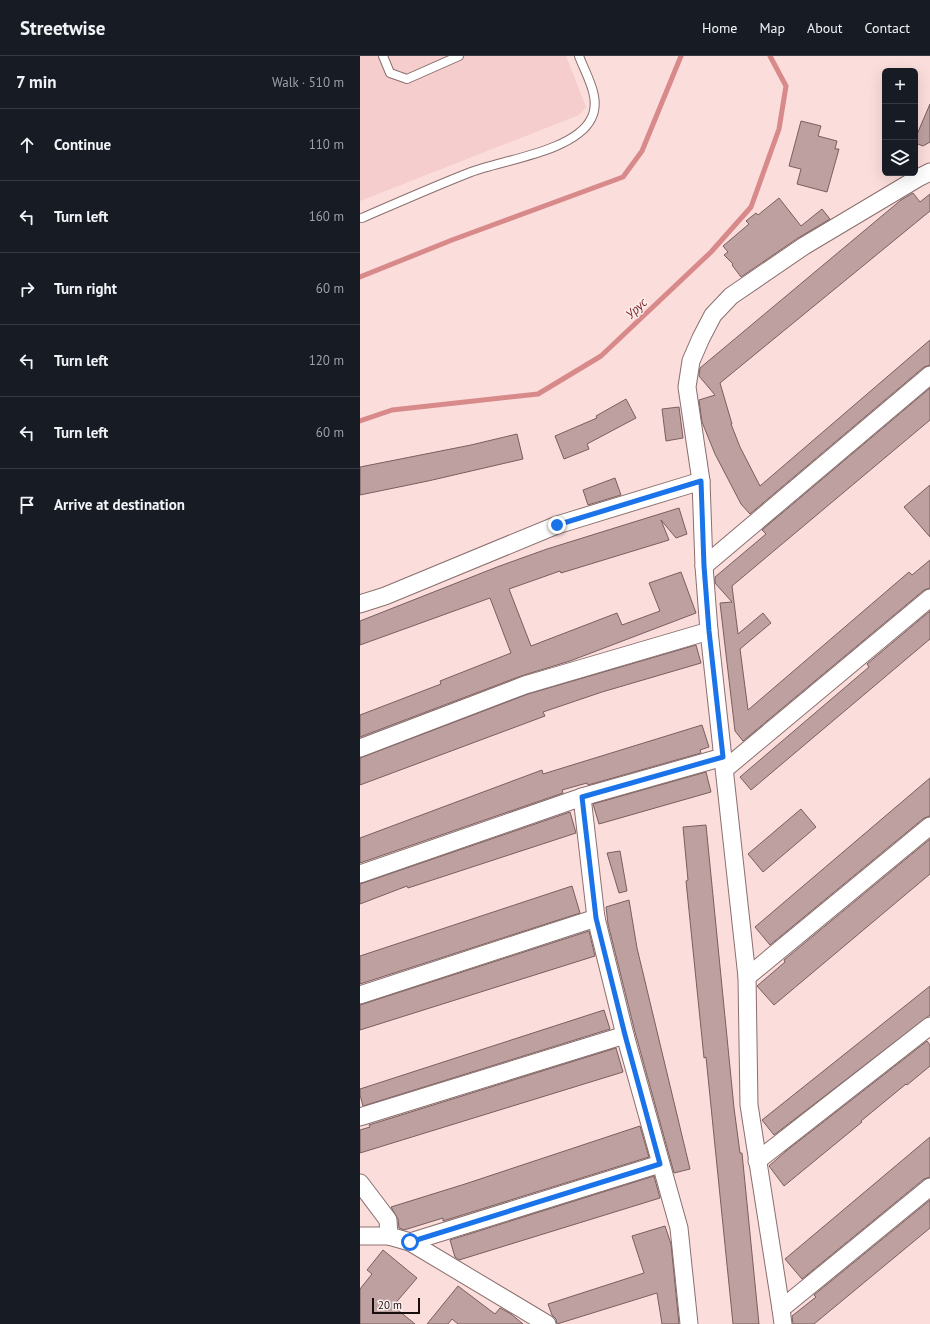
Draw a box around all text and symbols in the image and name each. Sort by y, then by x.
text: Streetwise [20,16,105,40]
text: Home [702,19,737,37]
text: Map [759,19,785,37]
text: About [807,19,843,37]
text: Contact [865,19,910,37]
map controls [882,68,918,176]
button: + [882,68,918,104]
text: 7 min [16,71,57,93]
text: Walk · 510 m [272,74,344,91]
button: − [882,104,918,140]
icon: ahead [16,134,38,156]
text: Continue [54,135,111,154]
text: 110 m [309,136,344,153]
button: layers [882,140,918,176]
icon: left [16,206,38,228]
text: Turn left [54,207,108,226]
text: 160 m [309,208,344,225]
icon: right [16,278,38,300]
text: Turn right [54,279,117,298]
text: 60 m [316,280,344,297]
water label: Урус [622,294,651,323]
icon: left [16,350,38,372]
text: Turn left [54,351,108,370]
text: 120 m [309,352,344,369]
icon: left [16,422,38,444]
text: Turn left [54,423,108,442]
text: 60 m [316,424,344,441]
icon: arrive [16,494,38,516]
text: Arrive at destination [54,495,185,514]
route end [548,516,566,534]
route start [401,1233,419,1251]
scale bar [372,1296,420,1315]
text: 20 m [378,1298,402,1312]

